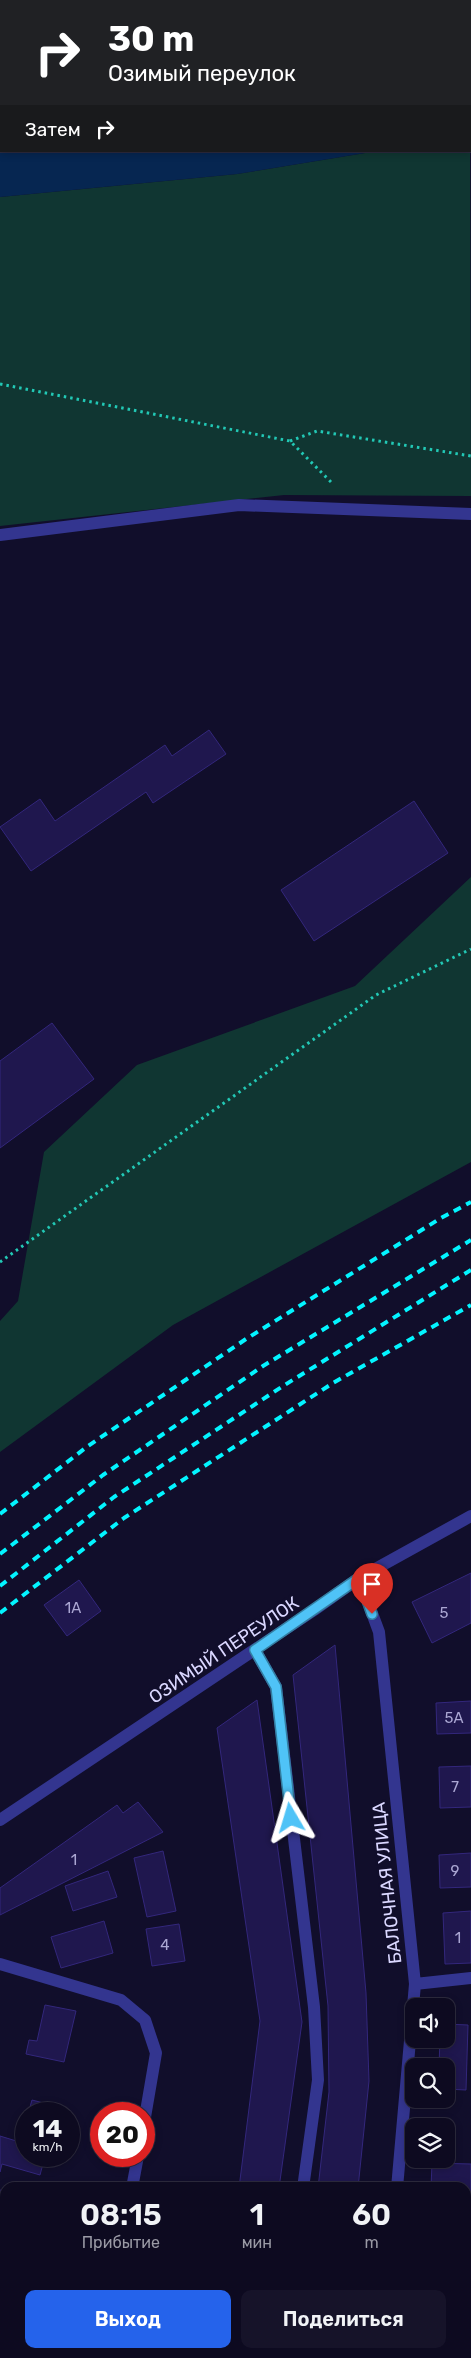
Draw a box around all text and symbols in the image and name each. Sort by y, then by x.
text: 30 m [108,18,194,60]
icon: right [25,20,90,85]
text: Озимый переулок [108,60,296,87]
icon: right [91,115,119,143]
text: Затем [25,118,81,141]
pin [351,1563,393,1614]
icon: arrive [358,1570,386,1598]
street label: ОЗИМЫЙ ПЕРЕУЛОК [145,1592,303,1708]
house number: 1А [65,1599,81,1617]
house number: 5 [440,1604,449,1622]
house number: 5А [445,1709,463,1727]
house number: 7 [451,1778,459,1796]
position arrow [264,1791,316,1843]
street label: БАЛОЧНАЯ УЛИЦА [368,1801,406,1965]
house number: 1 [71,1851,77,1869]
house number: 9 [451,1862,460,1880]
house number: 1 [455,1929,461,1947]
house number: 4 [160,1936,170,1954]
map controls [405,1998,455,2168]
button: sound [405,1998,455,2048]
button: search [405,2058,455,2108]
speed limit sign: 20 [90,2102,155,2167]
text: 14 [33,2114,62,2143]
button: layers [405,2118,455,2168]
text: km/h [33,2140,62,2154]
text: 08:15 [80,2197,162,2233]
text: 1 [250,2197,264,2233]
text: 60 [352,2197,391,2233]
text: Прибытие [82,2233,160,2252]
text: мин [242,2233,272,2252]
text: m [364,2233,379,2252]
button: Выход [25,2290,231,2348]
button: Поделиться [241,2290,446,2348]

